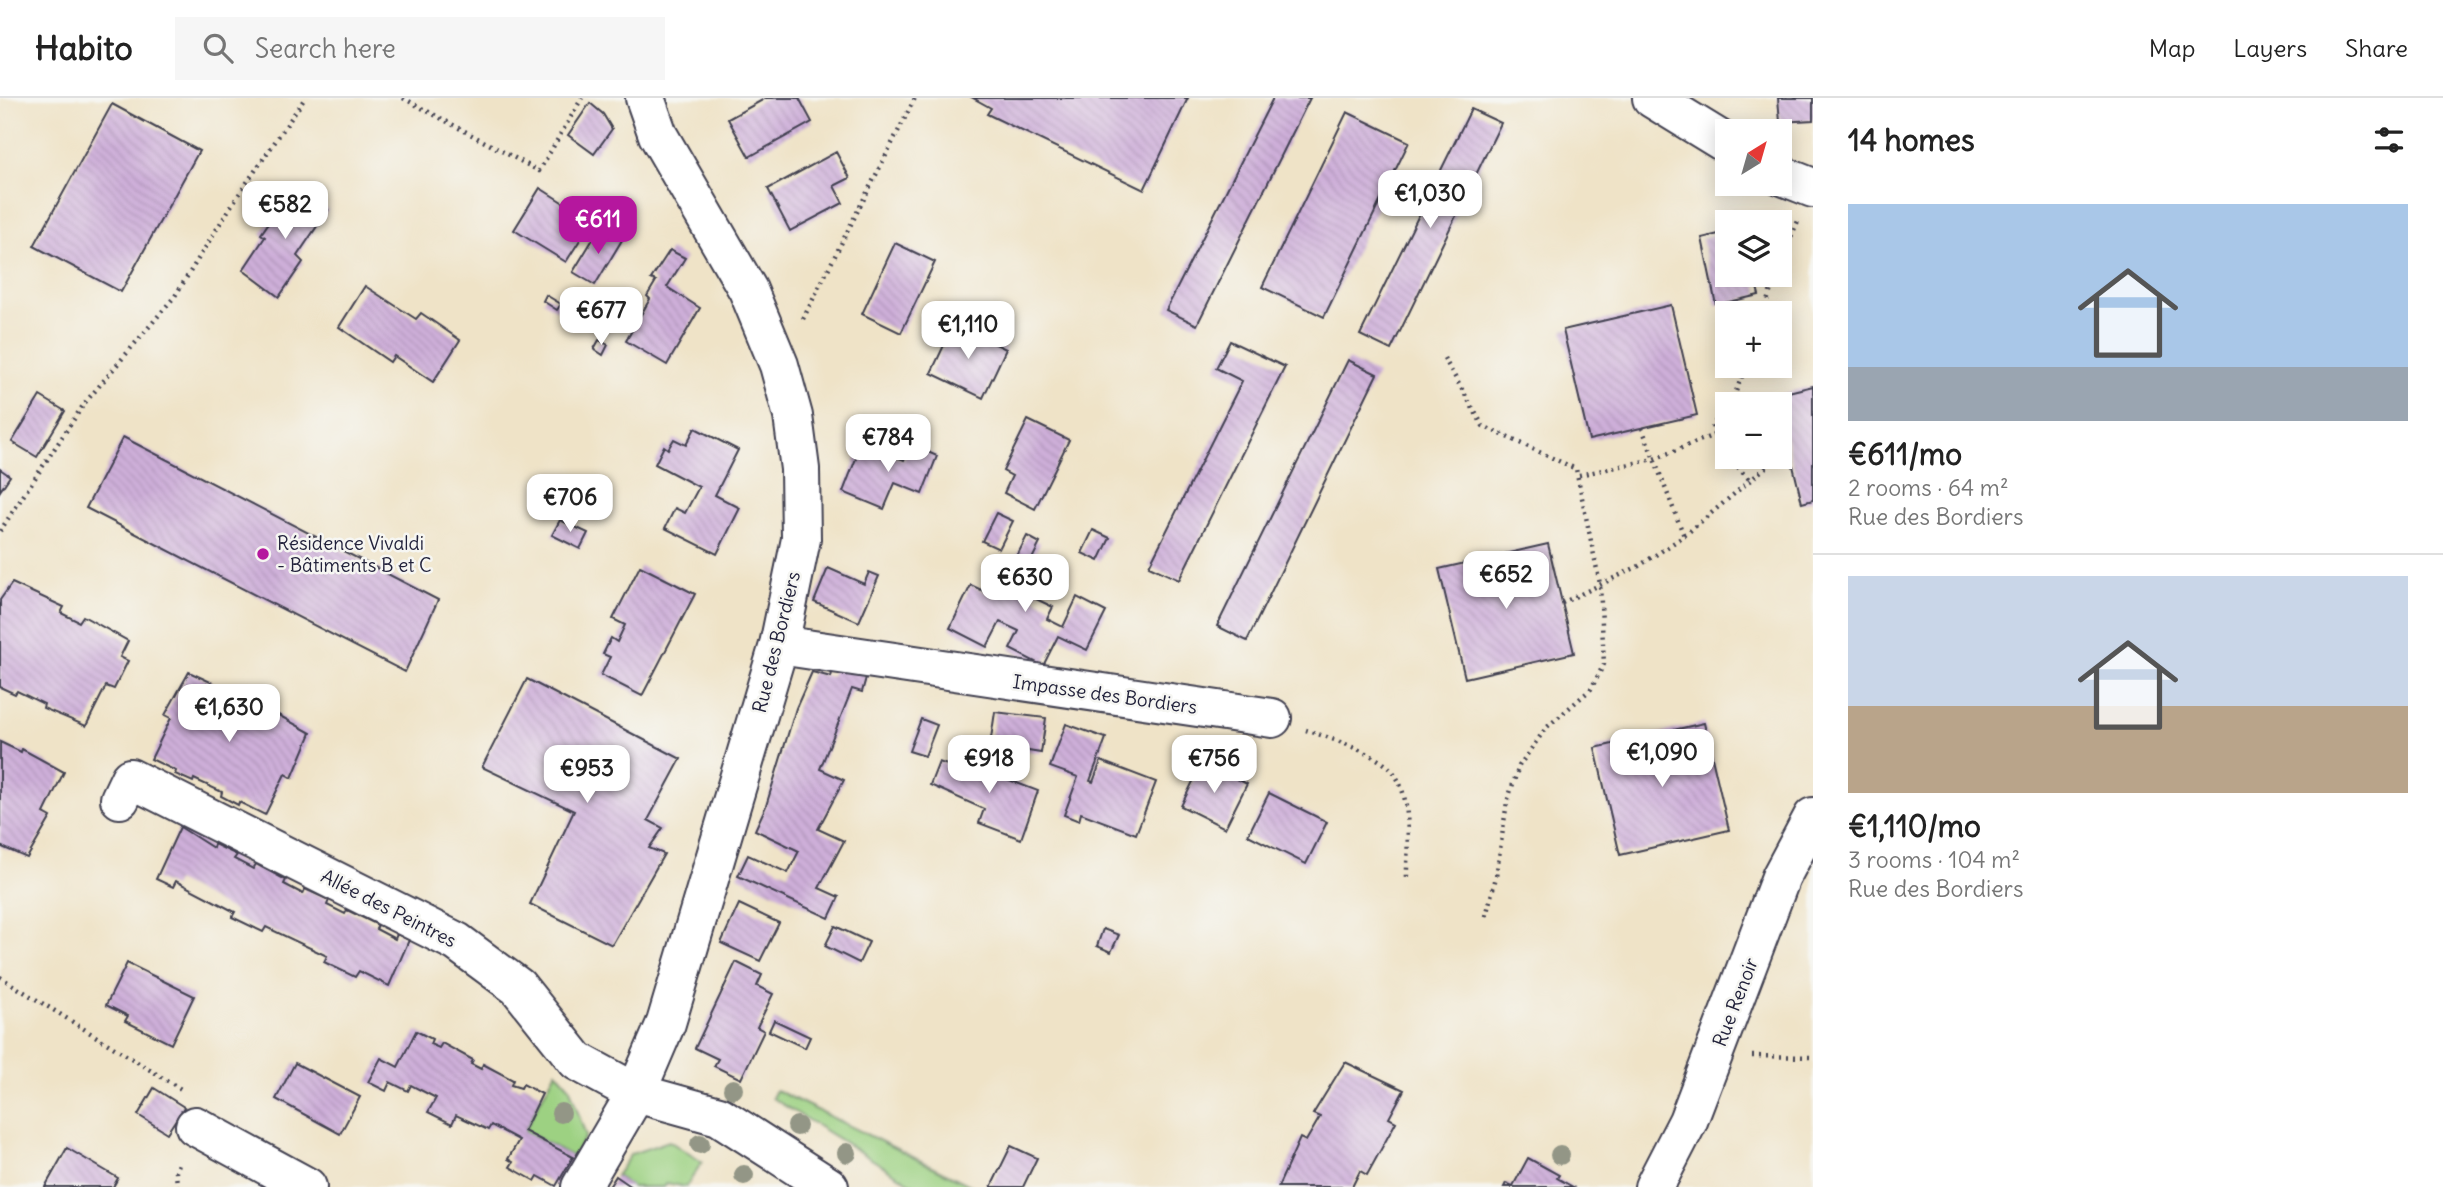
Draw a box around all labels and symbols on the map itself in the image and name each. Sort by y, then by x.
north arrow [1715,119,1792,196]
pin: €1,030 [1373,170,1487,230]
pin: €582 [244,181,326,241]
pin: €611 [557,197,639,256]
pin: €677 [560,288,642,347]
pin: €1,110 [911,302,1025,361]
pin: €784 [847,414,929,474]
pin: €706 [529,474,611,534]
place label: Résidence Vivaldi - Bâtiments B et C [277,531,432,577]
marker: Résidence Vivaldi - Bâtiments B et C [255,546,271,562]
pin: €652 [1465,552,1547,611]
pin: €630 [984,554,1066,614]
street label: Rue des Bordiers [747,569,805,715]
street label: Impasse des Bordiers [1011,669,1199,719]
pin: €1,630 [172,684,286,744]
pin: €1,090 [1605,730,1719,789]
pin: €918 [948,736,1030,795]
pin: €756 [1173,736,1255,795]
pin: €953 [546,746,628,805]
street label: Allée des Peintres [317,864,461,952]
street label: Rue Renoir [1707,954,1763,1050]

